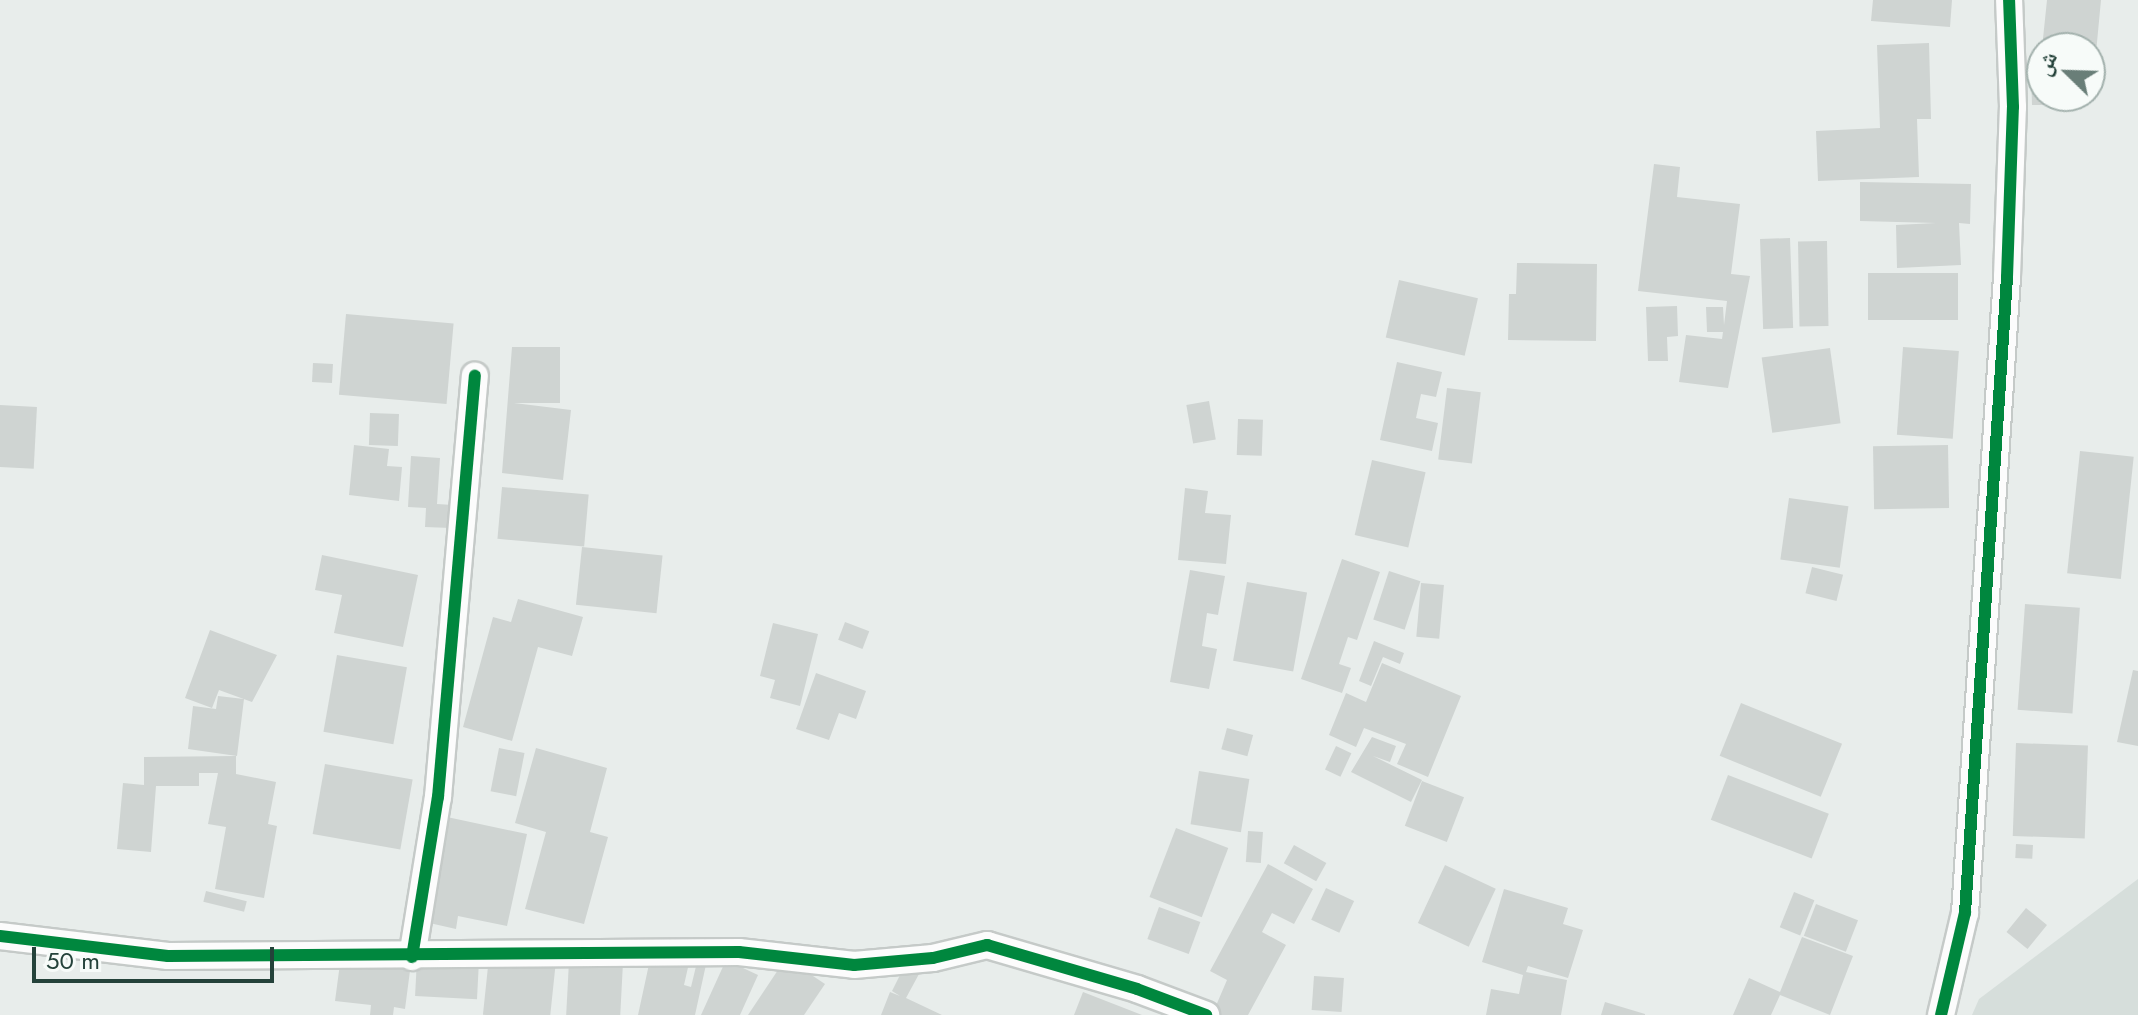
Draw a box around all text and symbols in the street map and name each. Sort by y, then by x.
north arrow [2026,32,2106,112]
text: ش [2026,46,2065,80]
scale bar [36,931,278,981]
text: 50 m [46,943,100,978]

